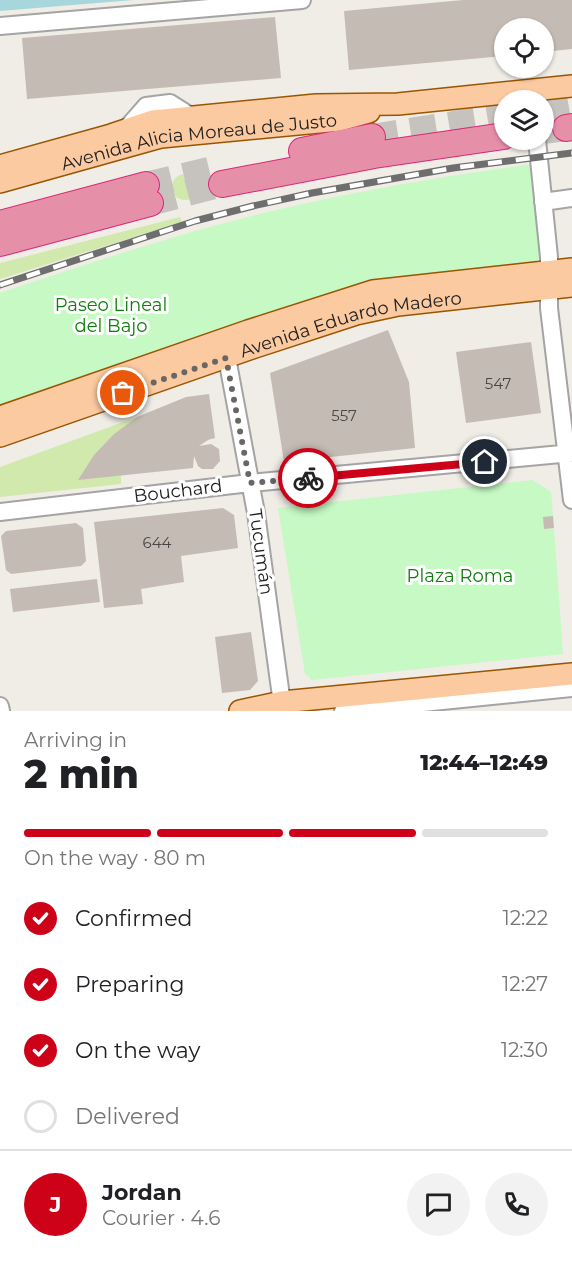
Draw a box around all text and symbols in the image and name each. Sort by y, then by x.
map controls [494,18,554,150]
button: locate [494,18,554,78]
button: layers [494,90,554,150]
street label: Avenida Alicia Moreau de Justo [59,109,338,175]
street label: Avenida Eduardo Madero [237,287,463,362]
park label: Paseo Lineal del Bajo [55,294,167,337]
pin [97,367,148,418]
house number: 547 [485,374,511,393]
icon: bag [106,376,139,409]
house number: 557 [331,406,357,425]
pin [459,436,510,487]
icon: home [468,445,501,478]
courier [278,448,338,508]
icon: bike [292,462,325,495]
street label: Bouchard [133,475,223,507]
street label: Tucumán [244,508,278,596]
house number: 644 [143,533,172,552]
park label: Plaza Roma [407,565,513,587]
text: Arriving in [24,728,127,752]
text: 12:44–12:49 [420,749,548,776]
text: 2 min [24,750,139,798]
text: On the way · 80 m [24,846,206,870]
icon: check [24,902,57,935]
text: Confirmed [75,905,192,932]
text: 12:22 [502,906,548,930]
icon: check [24,968,57,1001]
text: Preparing [75,971,184,998]
text: 12:27 [502,972,548,996]
icon: check [24,1034,57,1067]
text: On the way [75,1037,200,1064]
text: 12:30 [501,1038,548,1062]
text: Delivered [75,1103,180,1130]
button: chat [407,1173,470,1236]
button: phone [485,1173,548,1236]
text: Jordan [102,1179,182,1206]
text: J [50,1191,61,1218]
text: Courier · 4.6 [102,1206,220,1230]

